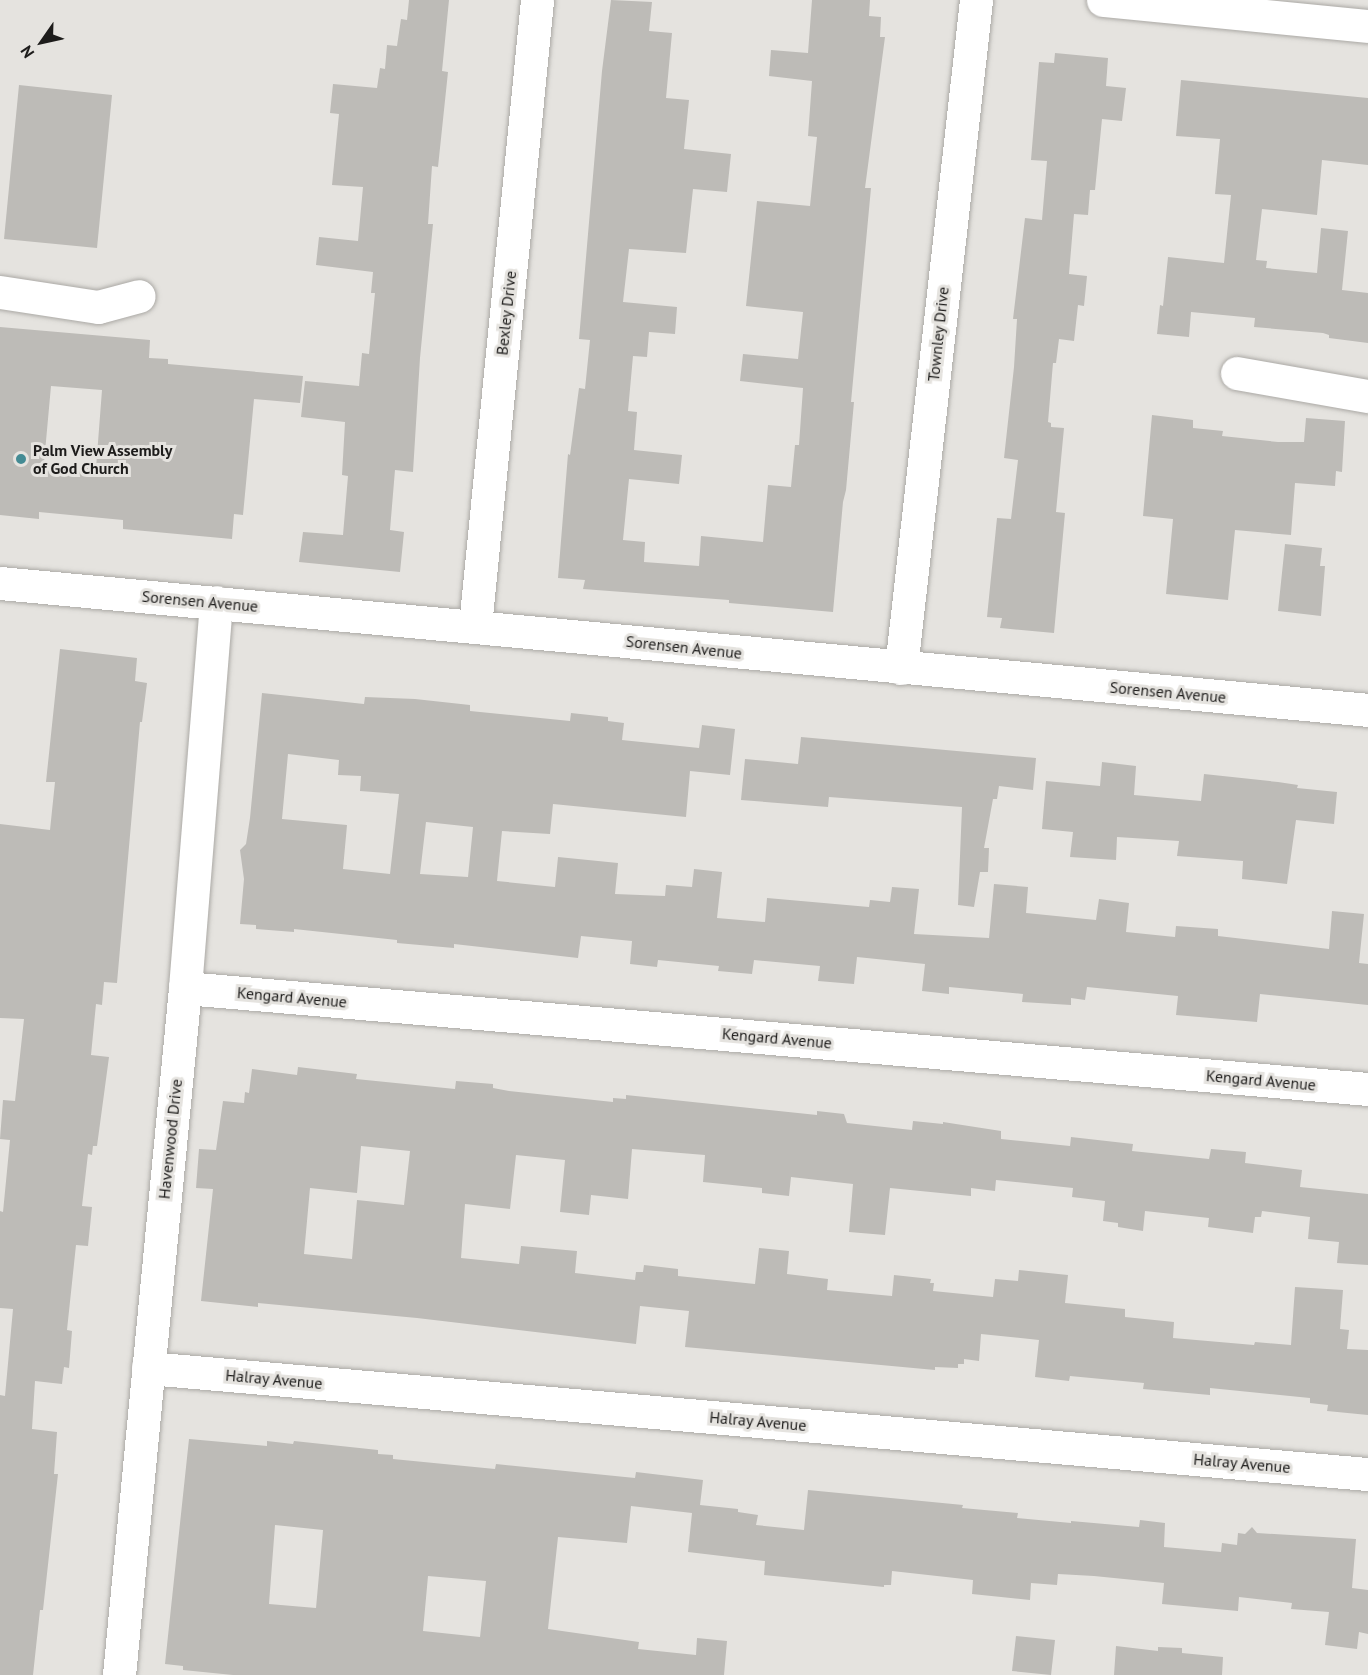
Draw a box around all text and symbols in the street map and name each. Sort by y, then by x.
north arrow [12,12,72,72]
text: N [16,42,38,62]
street label: Bexley Drive [492,270,520,356]
street label: Townley Drive [923,285,953,383]
place label: Palm View Assembly of God Church [33,440,174,478]
marker: Palm View Assembly of God Church [14,452,28,466]
street label: Sorensen Avenue [141,586,259,616]
street label: Sorensen Avenue [625,631,743,663]
street label: Sorensen Avenue [1109,677,1227,707]
street label: Kengard Avenue [236,983,348,1011]
street label: Kengard Avenue [721,1024,833,1052]
street label: Kengard Avenue [1205,1066,1317,1094]
street label: Havenwood Drive [154,1078,186,1200]
street label: Halray Avenue [224,1365,324,1393]
street label: Halray Avenue [708,1407,808,1435]
street label: Halray Avenue [1192,1449,1292,1477]

